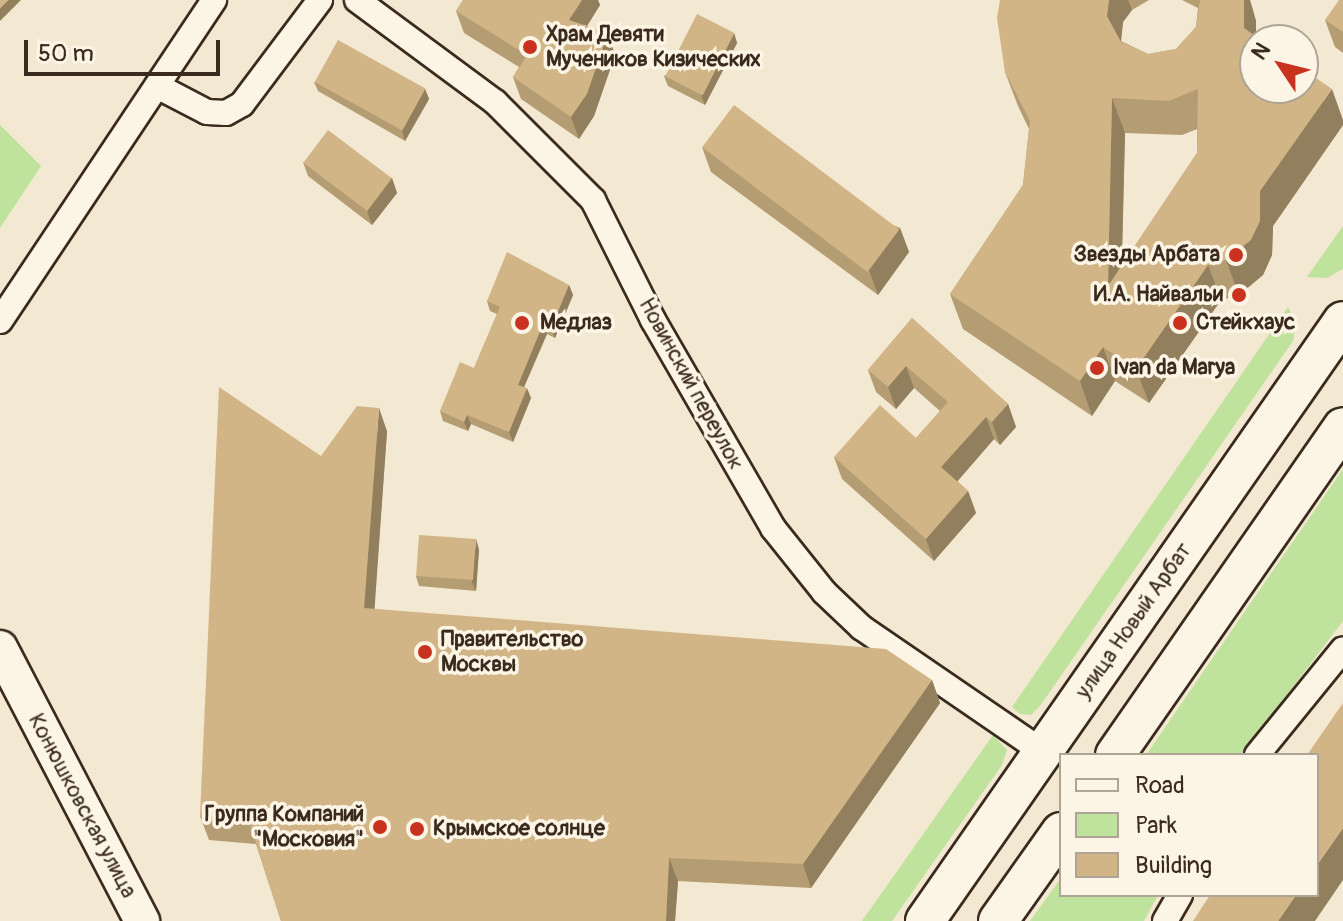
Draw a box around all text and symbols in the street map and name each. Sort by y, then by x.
place label: Храм Девяти Мучеников Кизических [546,21,761,72]
scale bar [28,24,224,74]
north arrow [1239,24,1319,104]
text: N [1245,37,1277,66]
marker: Храм Девяти Мучеников Кизических [521,38,539,56]
text: 50 m [38,39,94,68]
place label: Звезды Арбата [1074,242,1220,268]
marker: Звезды Арбата [1227,246,1245,264]
place label: И.А. Найвальи [1094,282,1223,308]
marker: И.А. Найвальи [1230,286,1248,304]
street label: Новинский переулок [633,293,749,475]
place label: Медлаз [540,310,612,336]
place label: Стейкхаус [1196,310,1295,336]
marker: Медлаз [511,312,533,334]
marker: Стейкхаус [1171,314,1189,332]
place label: Ivan da Marya [1113,355,1235,381]
marker: Ivan da Marya [1088,359,1106,377]
street label: улица Новый Арбат [1070,538,1198,704]
place label: Правительство Москвы [441,626,583,678]
marker: Правительство Москвы [416,643,434,661]
street label: Конюшковская улица [22,709,142,903]
legend [1059,753,1319,897]
text: Road [1135,771,1185,800]
place label: Группа Компаний "Московия" [205,801,364,852]
text: Park [1135,811,1177,840]
place label: Крымское солнце [433,816,605,842]
marker: Группа Компаний "Московия" [371,818,389,836]
marker: Крымское солнце [408,820,426,838]
text: Building [1135,851,1212,880]

